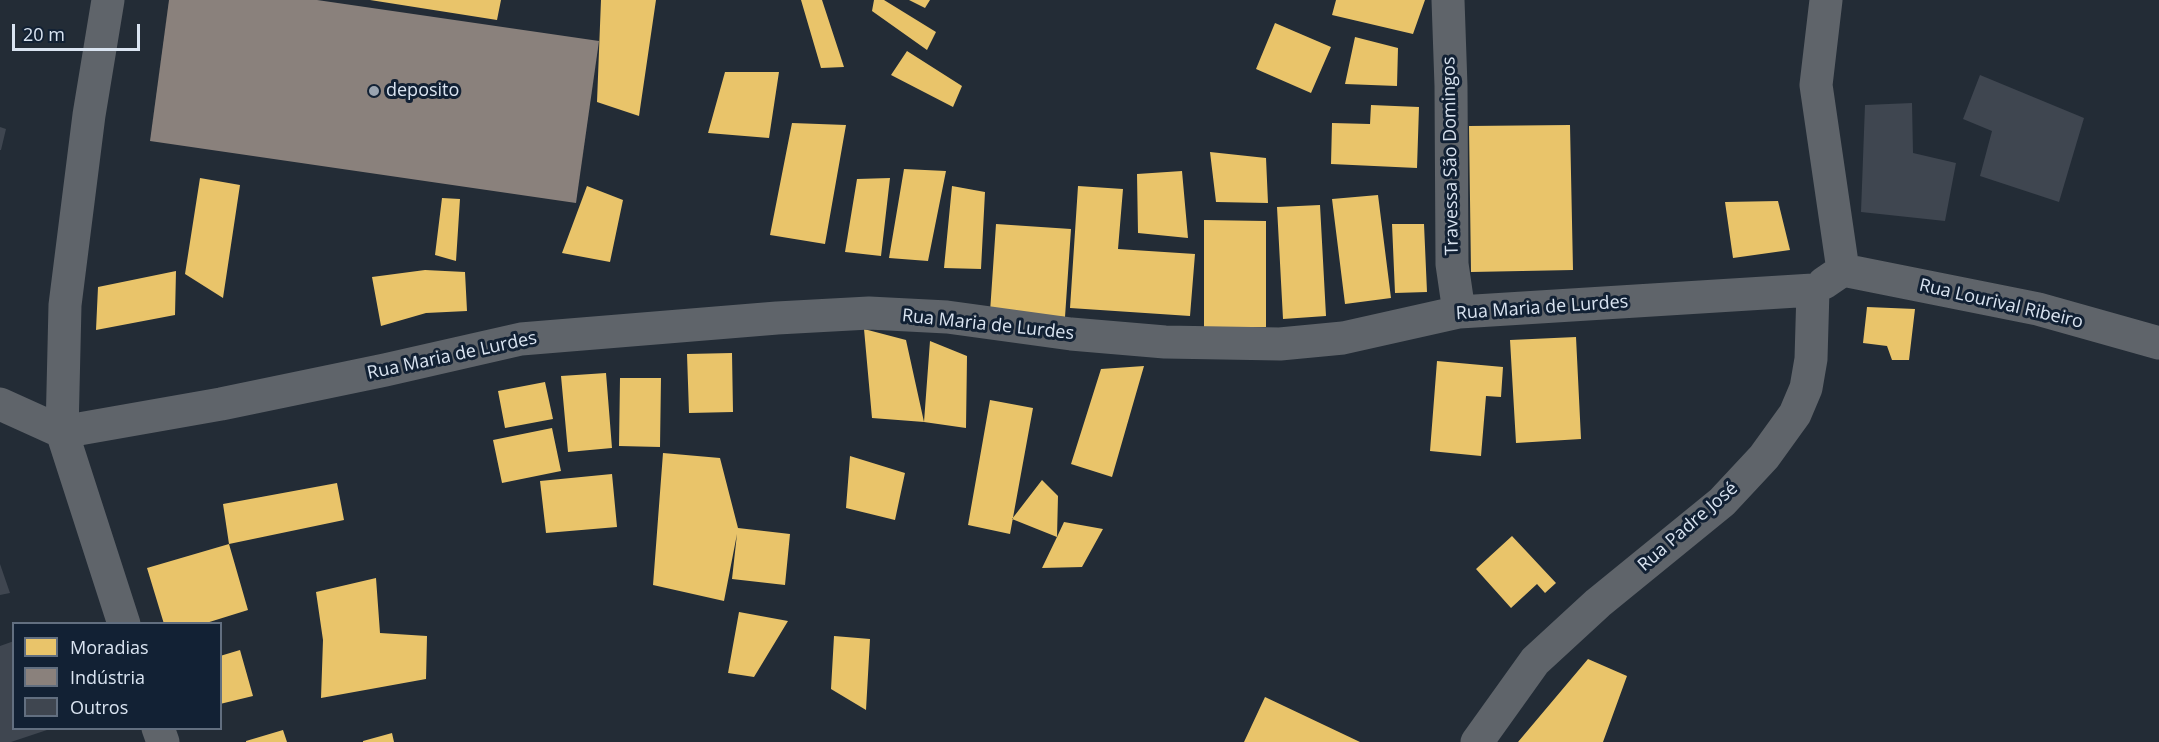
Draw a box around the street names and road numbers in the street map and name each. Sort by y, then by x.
street label: Travessa São Domingos [1438,56,1464,256]
street label: Rua Lourival Ribeiro [1917,275,2085,333]
street label: Rua Maria de Lurdes [1455,291,1629,325]
street label: Rua Maria de Lurdes [901,305,1075,345]
street label: Rua Maria de Lurdes [365,327,539,385]
street label: Rua Padre José [1634,478,1742,576]

